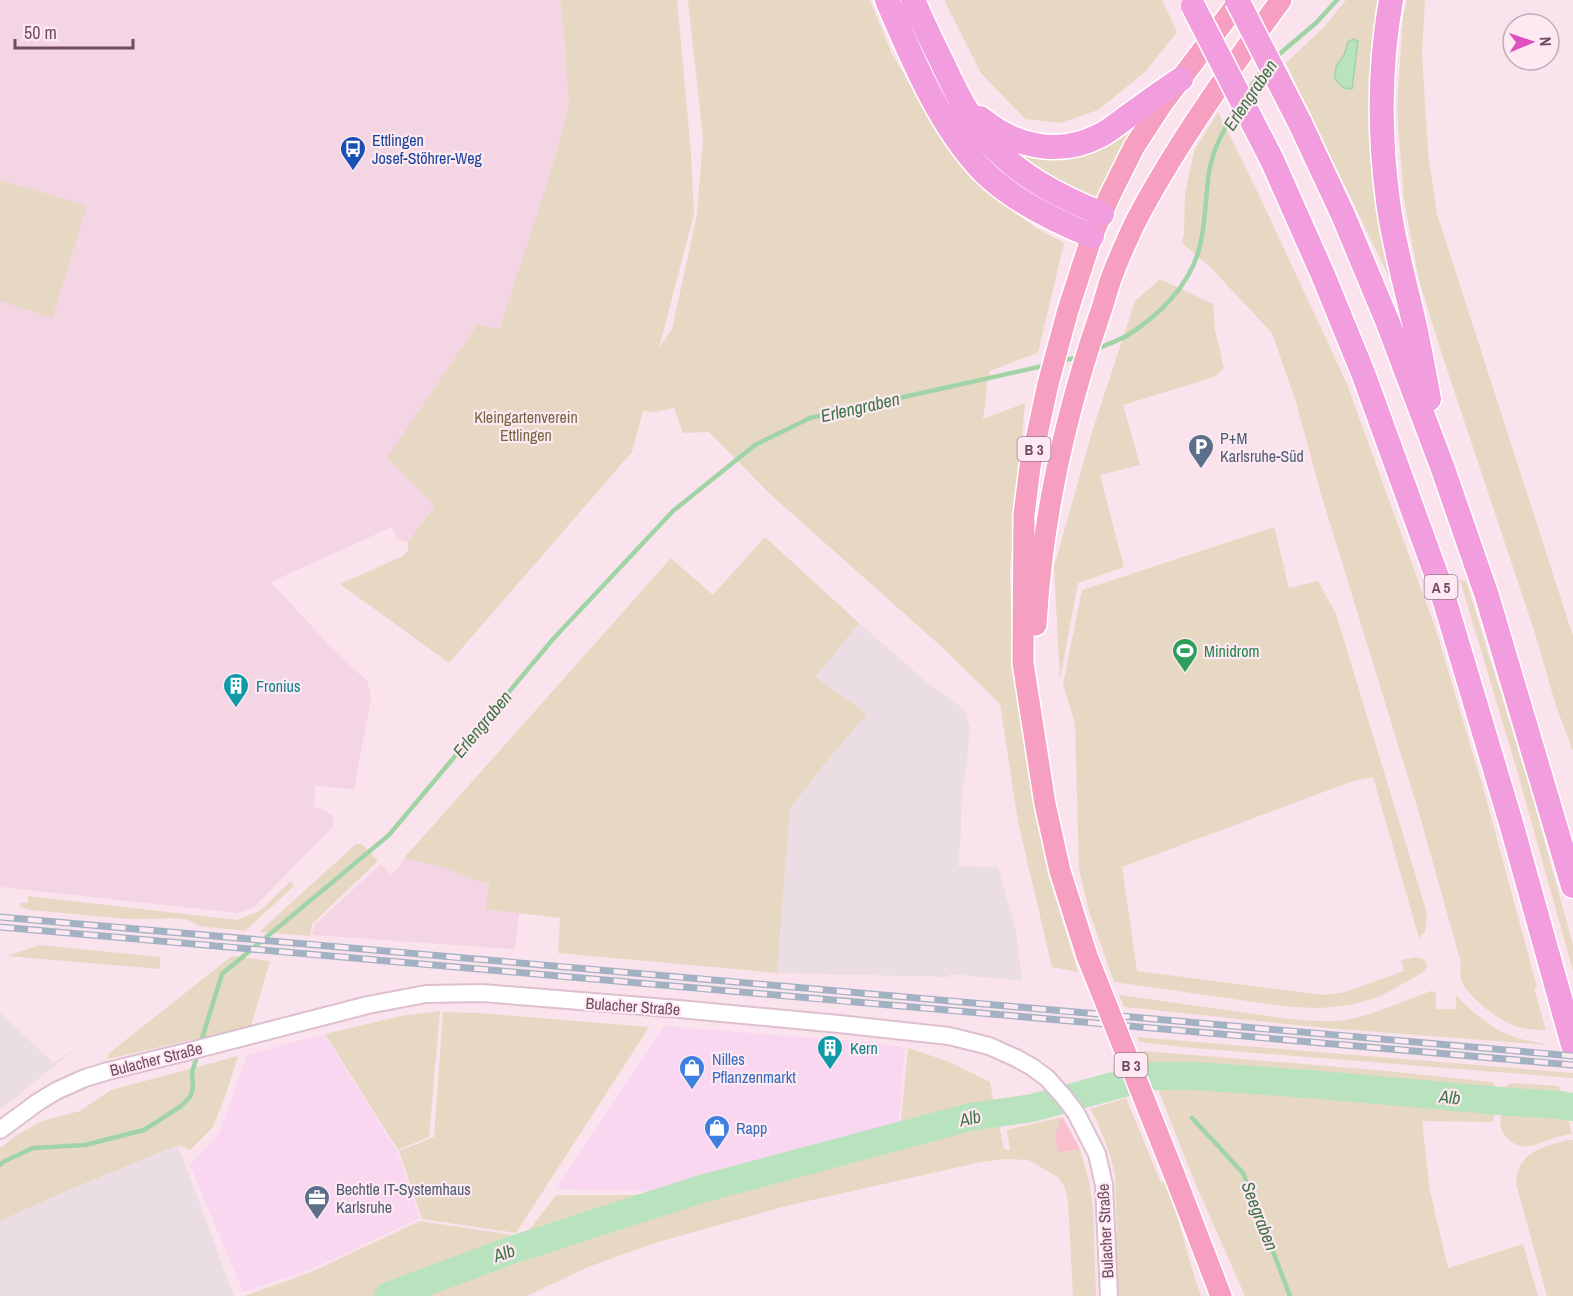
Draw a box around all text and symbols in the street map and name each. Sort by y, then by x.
scale bar [15,12,134,50]
north arrow [1501,12,1561,72]
text: 50 m [24,20,57,45]
text: N [1535,36,1557,47]
water label: Erlengraben [1217,55,1283,135]
place label: Ettlingen Josef-Stöhrer-Weg [372,129,483,169]
bus stop icon: Ettlingen Josef-Stöhrer-Weg [338,134,368,172]
water label: Erlengraben [818,386,902,428]
park label: Kleingartenverein Ettlingen [474,406,578,446]
place label: P+M Karlsruhe-Süd [1220,427,1304,467]
parking icon: P+M Karlsruhe-Süd [1186,432,1216,470]
road number: B 3 [1018,437,1050,461]
road number: A 5 [1424,575,1458,599]
sports icon: Minidrom [1170,636,1200,674]
place label: Minidrom [1204,640,1259,662]
building icon: Fronius [221,671,251,709]
place label: Fronius [256,675,300,697]
water label: Erlengraben [447,685,517,763]
street label: Bulacher Straße [585,992,681,1020]
building icon: Kern [815,1033,845,1071]
street label: Bulacher Straße [107,1037,205,1081]
place label: Kern [850,1037,878,1059]
place label: Nilles Pflanzenmarkt [712,1048,796,1088]
shop icon: Nilles Pflanzenmarkt [677,1053,707,1091]
road number: B 3 [1114,1053,1148,1077]
water label: Alb [1437,1084,1462,1110]
water label: Alb [956,1104,983,1133]
shop icon: Rapp [702,1113,732,1151]
place label: Rapp [736,1117,767,1139]
place label: Bechtle IT-Systemhaus Karlsruhe [336,1178,471,1218]
water label: Seegraben [1235,1178,1285,1254]
office icon: Bechtle IT-Systemhaus Karlsruhe [302,1183,332,1221]
street label: Bulacher Straße [1092,1183,1118,1279]
water label: Alb [489,1238,518,1269]

